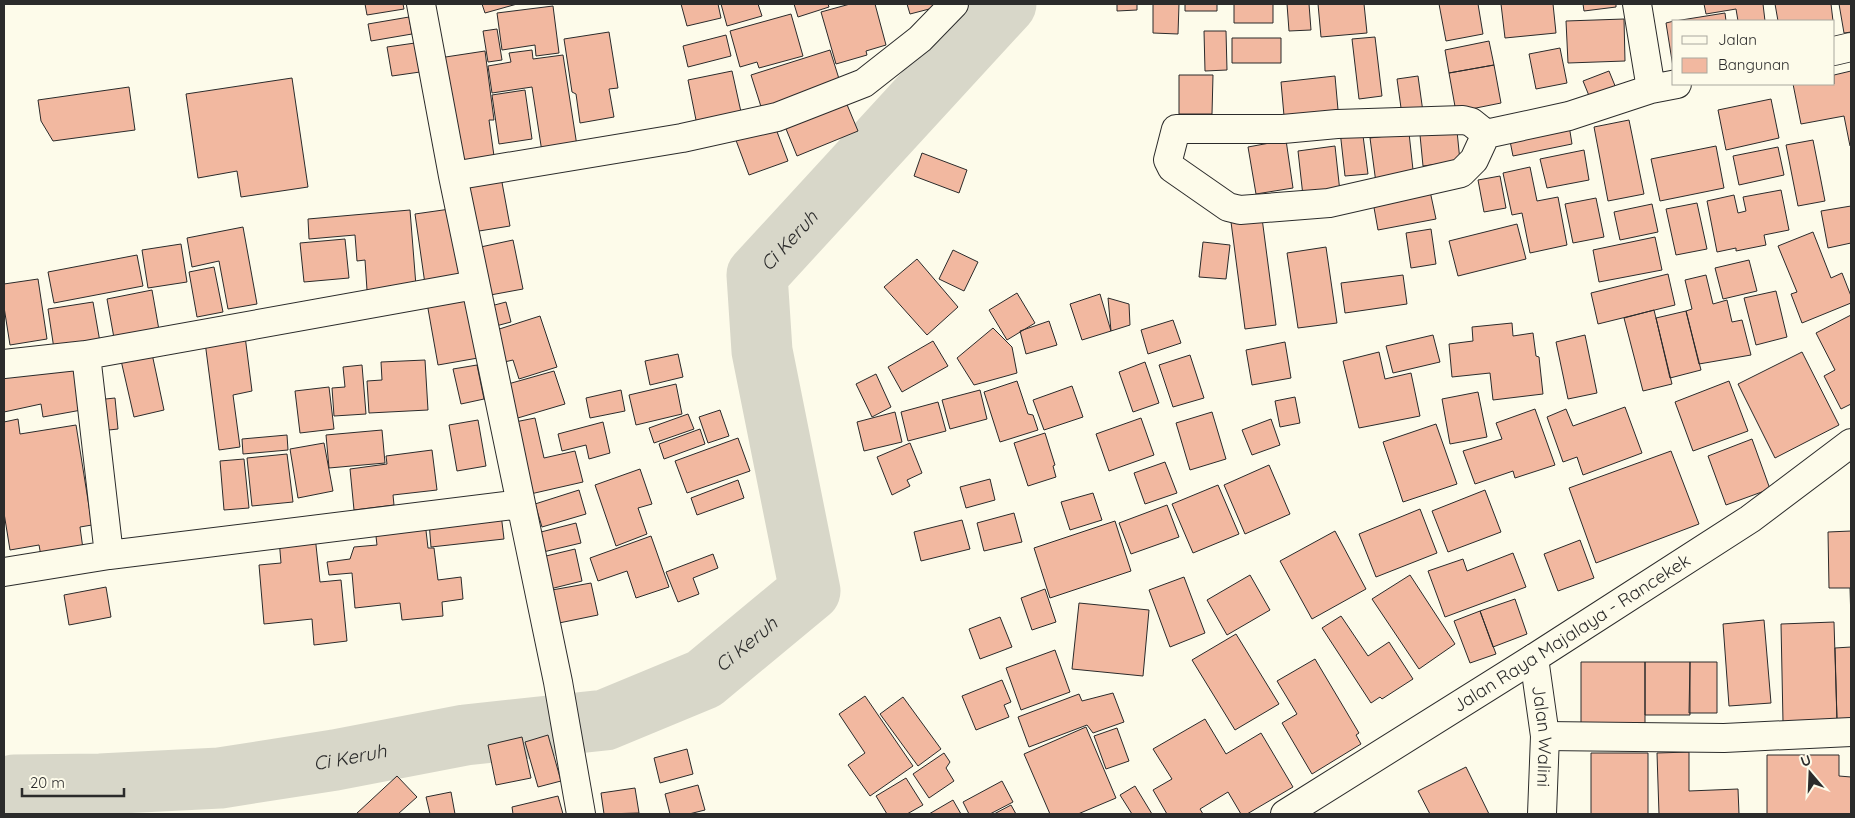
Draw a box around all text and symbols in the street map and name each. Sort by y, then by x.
legend [1672,20,1835,85]
text: Jalan [1718,30,1757,49]
text: Bangunan [1718,55,1790,74]
water label: Ci Keruh [755,204,823,276]
street label: Jalan Raya Majalaya - Rancekek [1448,548,1695,717]
water label: Ci Keruh [710,611,783,677]
street label: Jalan Walini [1527,684,1557,788]
water label: Ci Keruh [311,738,389,775]
north arrow [1785,748,1835,798]
text: U [1798,751,1813,771]
scale bar [22,766,125,798]
text: 20 m [30,773,65,792]

